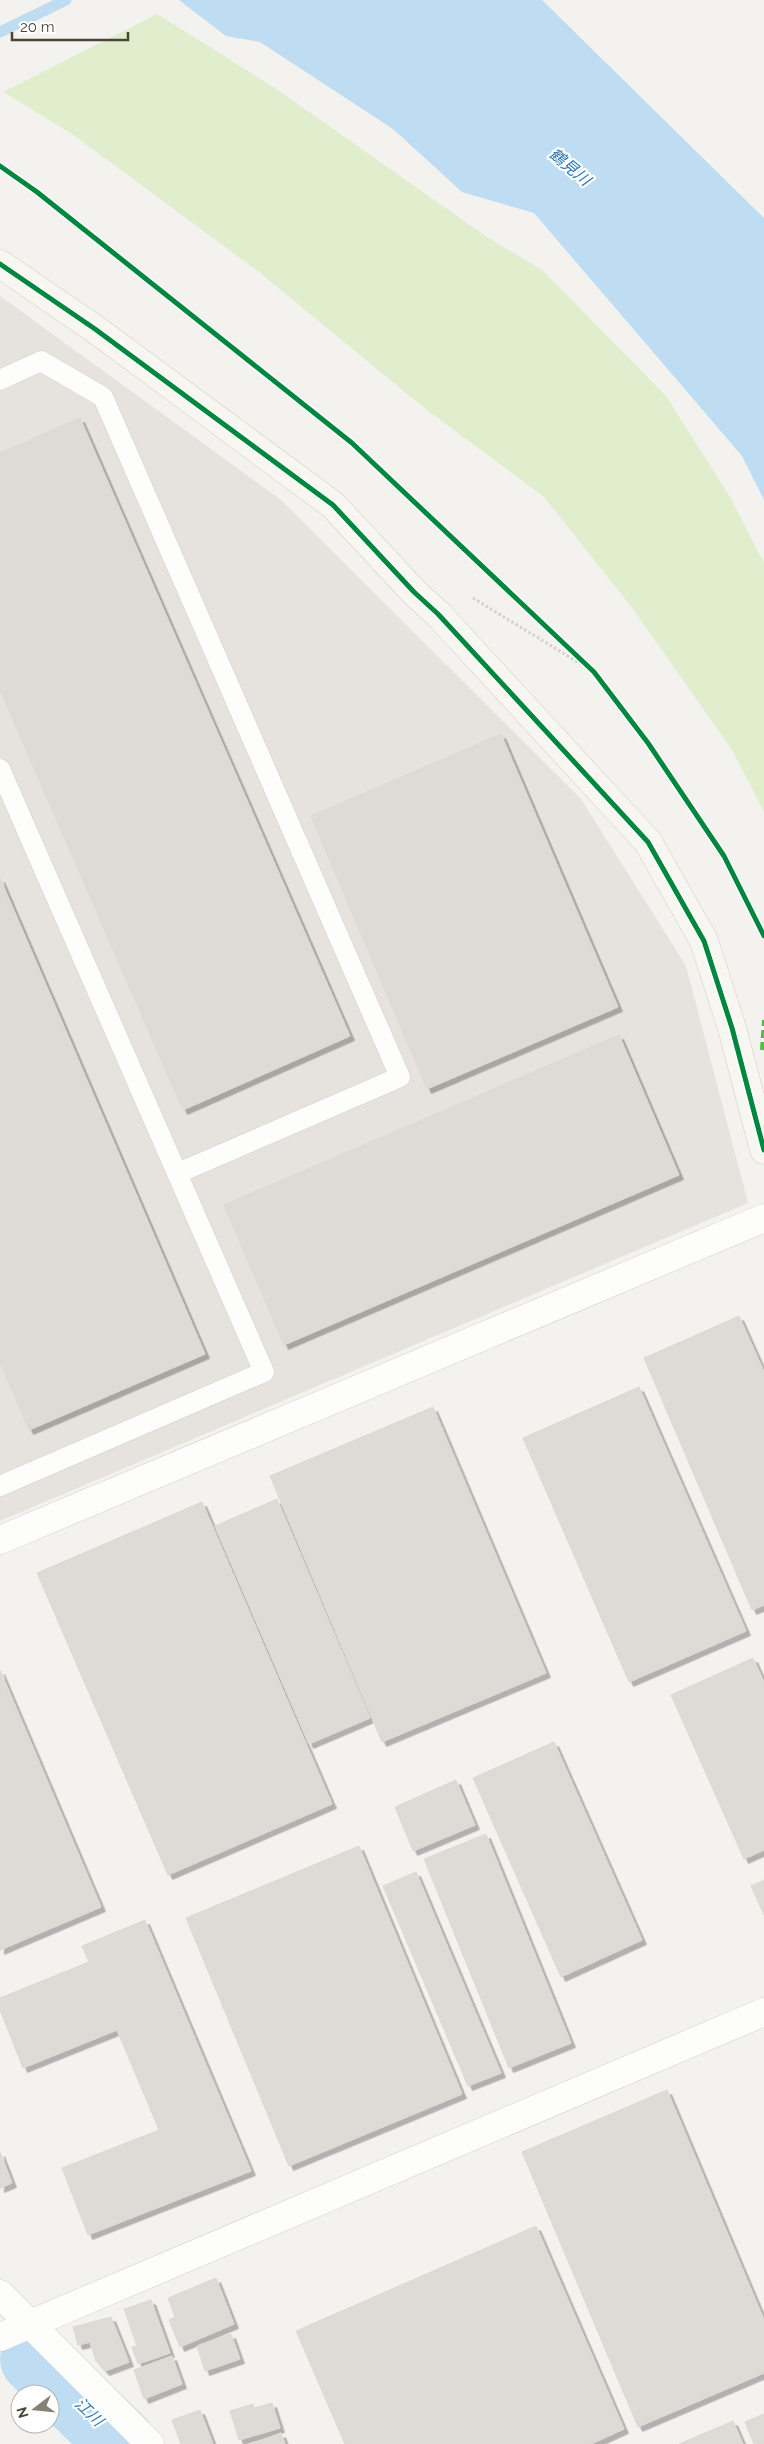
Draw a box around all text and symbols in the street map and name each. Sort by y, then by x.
scale bar [12,10,129,42]
text: 20 m [20,18,55,36]
water label: 鶴見川 [546,144,596,191]
north arrow [10,2384,60,2434]
water label: 江川 [71,2394,109,2431]
text: N [13,2405,32,2420]

